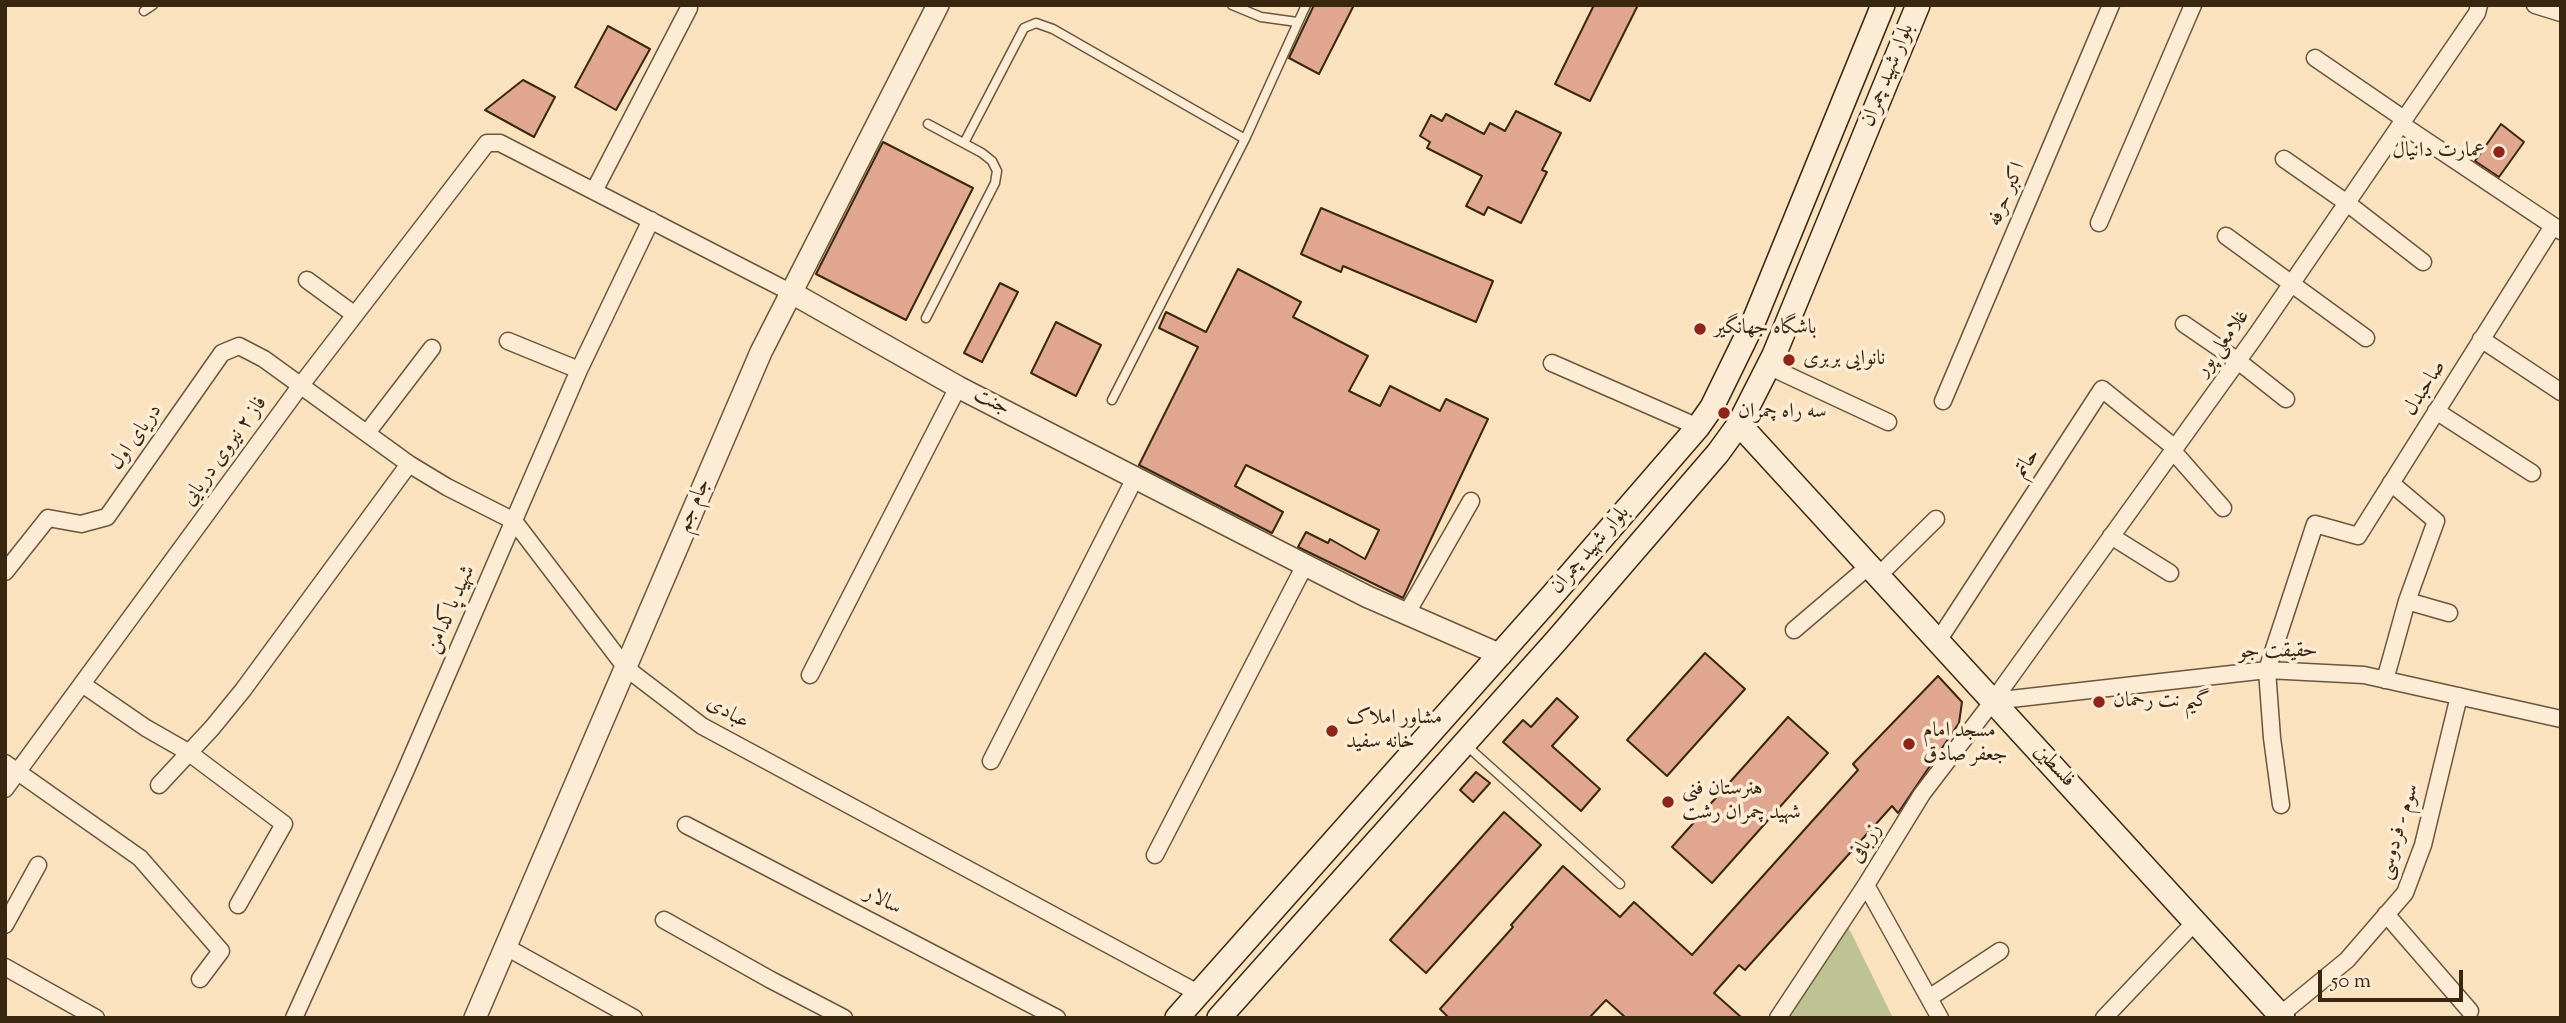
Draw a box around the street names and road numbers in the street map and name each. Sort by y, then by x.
street label: بلوار شهید چمران [1857,21,1921,131]
street label: اکبر حرفه [1983,159,2033,231]
street label: غلامعلی پور [2191,306,2257,382]
street label: صاحبدل [2399,356,2453,422]
street label: جنت [969,383,1013,423]
street label: فاز ۲ نیروی دریایی [178,392,274,512]
street label: دریای اول [105,400,169,476]
street label: حاتم [2009,445,2047,483]
street label: جام جم [672,475,718,537]
street label: بلوار شهید چمران [1546,502,1636,600]
street label: شهید پاکدامن [421,562,483,658]
street label: حقیقت جو [2238,640,2318,666]
street label: عبادی [701,691,753,737]
street label: فلسطین [2027,740,2079,794]
street label: سوم - فردوسی [2374,781,2426,883]
street label: زربافی [1845,819,1889,869]
street label: سالار [859,882,905,922]

